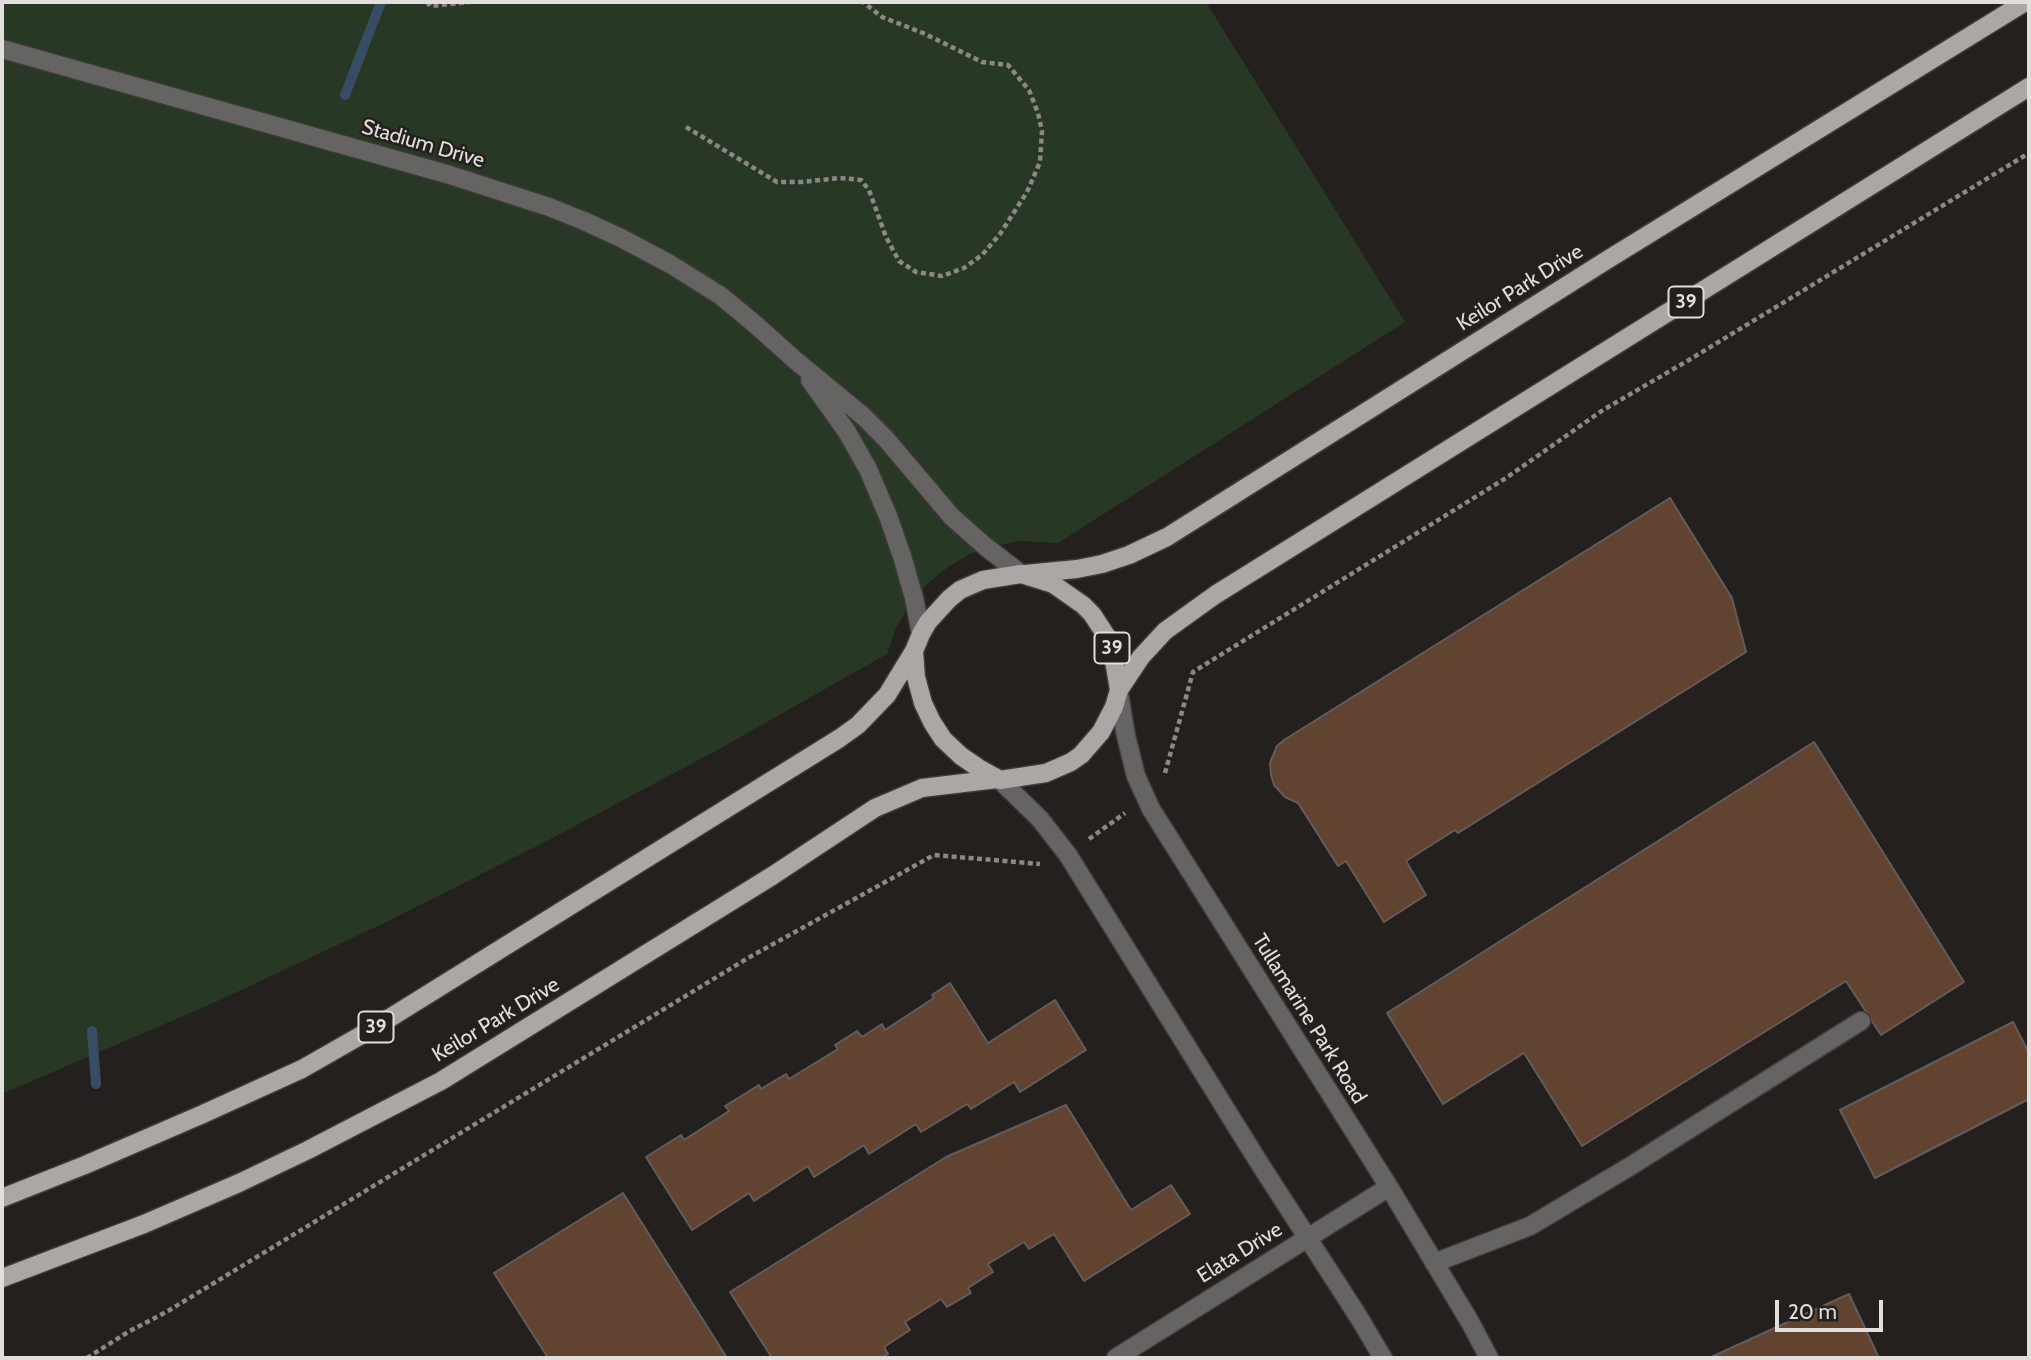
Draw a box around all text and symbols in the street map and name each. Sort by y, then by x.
street label: Stadium Drive [359,114,487,174]
street label: Keilor Park Drive [1452,239,1588,337]
road number: 39 [1668,286,1704,318]
road number: 39 [1094,632,1130,664]
street label: Tullamarine Park Road [1247,930,1371,1108]
street label: Keilor Park Drive [428,972,564,1068]
road number: 39 [358,1012,394,1042]
street label: Elata Drive [1193,1217,1287,1289]
scale bar [1779,1286,1888,1330]
text: 20 m [1788,1299,1837,1324]

